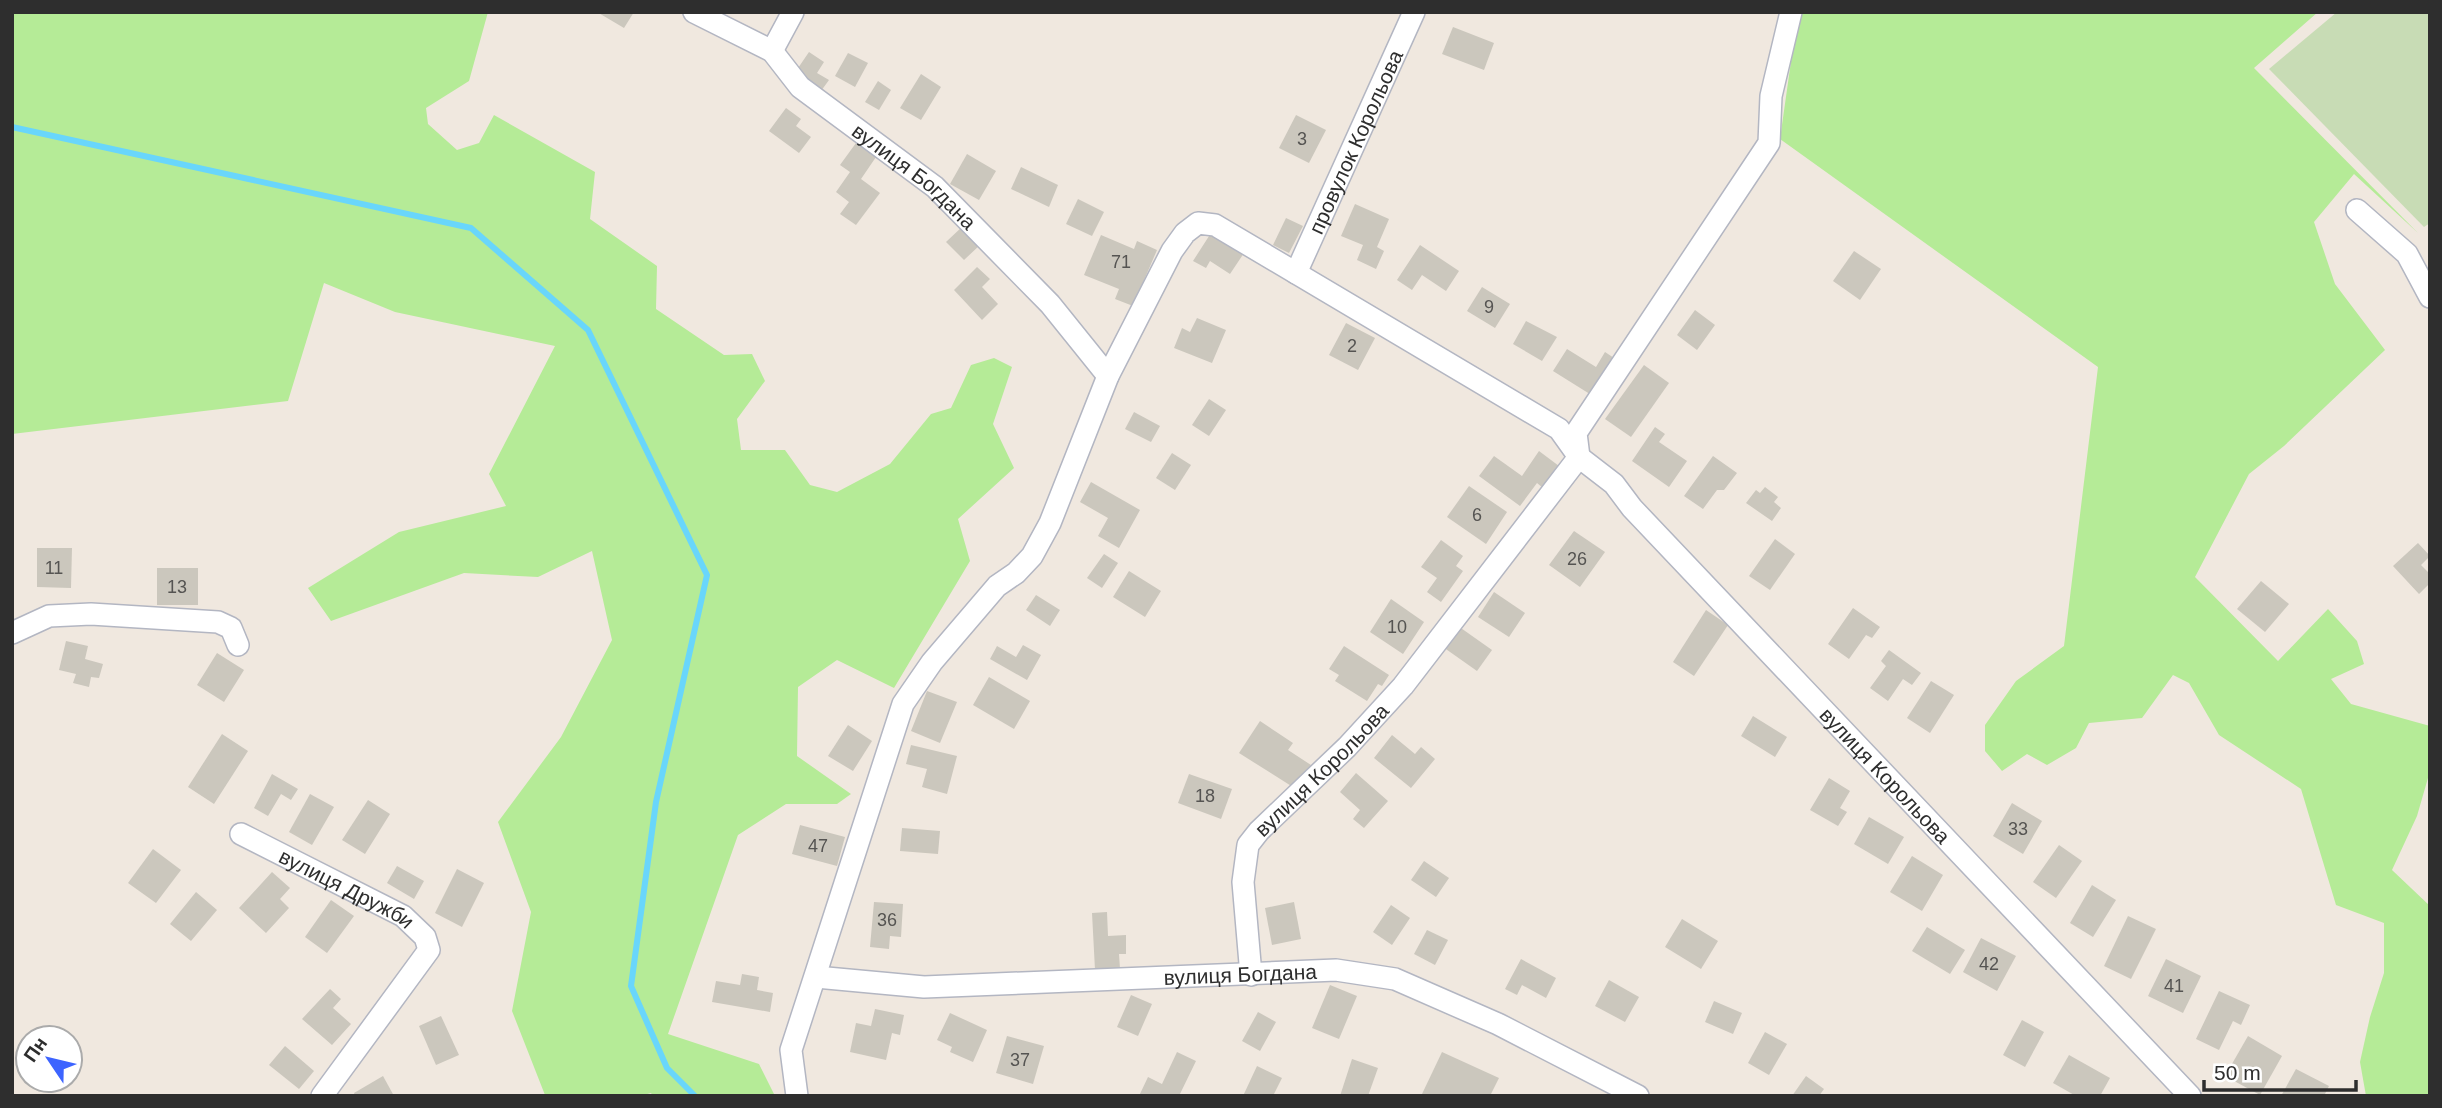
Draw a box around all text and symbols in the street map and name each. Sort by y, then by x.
street label: провулок Корольова [1304,46,1407,237]
street label: вулиця Богдана [848,119,981,234]
house number: 3 [1297,129,1307,149]
house number: 71 [1111,252,1131,272]
house number: 9 [1484,297,1494,317]
house number: 2 [1347,336,1357,356]
house number: 6 [1472,505,1482,525]
house number: 26 [1567,549,1587,569]
house number: 11 [45,558,63,578]
house number: 13 [167,577,187,597]
house number: 10 [1387,617,1407,637]
street label: вулиця Корольова [1250,698,1393,840]
street label: вулиця Корольова [1816,702,1955,848]
house number: 18 [1195,786,1215,806]
house number: 33 [2008,819,2028,839]
house number: 47 [808,836,828,856]
street label: вулиця Дружби [276,844,419,932]
house number: 36 [877,910,897,930]
house number: 42 [1979,954,1999,974]
street label: вулиця Богдана [1163,959,1318,989]
house number: 41 [2164,976,2184,996]
north arrow [14,1024,84,1094]
text: Пн [20,1033,51,1066]
scale bar [2204,1048,2356,1092]
house number: 37 [1010,1050,1030,1070]
text: 50 m [2214,1061,2261,1084]

